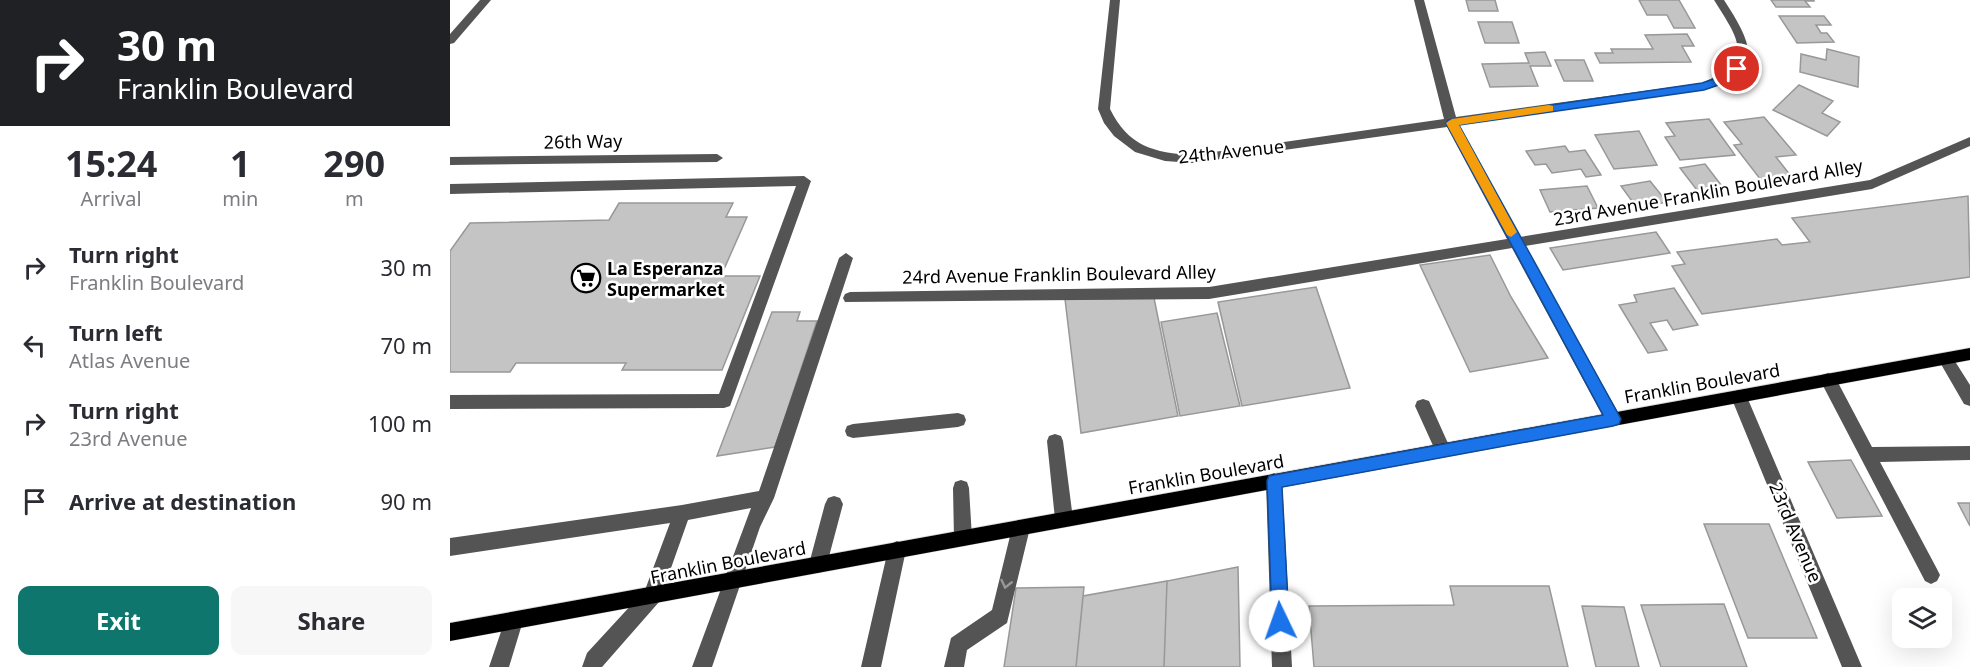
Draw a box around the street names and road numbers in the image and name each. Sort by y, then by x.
street label: 26th Way [544,128,623,154]
street label: 24th Avenue [1177,134,1285,168]
street label: 23rd Avenue Franklin Boulevard Alley [1551,153,1865,231]
street label: 24rd Avenue Franklin Boulevard Alley [902,259,1217,289]
street label: Franklin Boulevard [1622,357,1782,409]
street label: Franklin Boulevard [1126,448,1286,500]
street label: 23rd Avenue [1764,478,1828,586]
street label: Franklin Boulevard [648,535,808,589]

